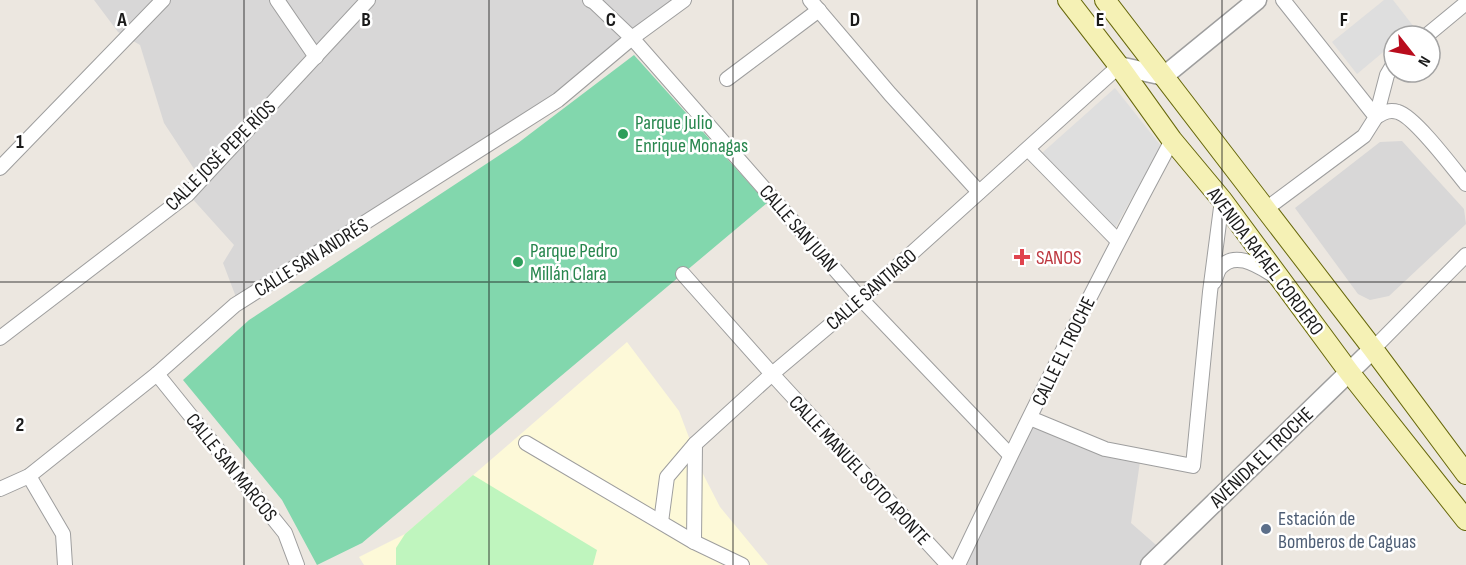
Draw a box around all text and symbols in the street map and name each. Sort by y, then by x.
text: A [116,8,127,32]
text: B [361,8,371,32]
text: C [606,8,616,32]
text: D [850,8,860,32]
text: E [1096,8,1104,32]
text: F [1340,8,1348,32]
north arrow [1382,24,1442,84]
text: N [1413,52,1434,70]
street label: CALLE JOSÉ PEPE RÍOS [160,95,281,216]
place label: Parque Julio Enrique Monagas [635,111,748,158]
marker: Parque Julio Enrique Monagas [616,127,630,141]
text: 1 [16,130,24,154]
street label: CALLE SAN JUAN [754,180,843,277]
street label: AVENIDA RAFAEL CORDERO [1201,182,1329,340]
street label: CALLE SAN ANDRÉS [250,213,373,302]
place label: Parque Pedro Millán Clara [530,239,618,286]
street label: CALLE SANTIAGO [821,244,922,336]
place label: SANOS [1036,246,1082,270]
marker: SANOS [1013,248,1031,266]
marker: Parque Pedro Millán Clara [511,255,525,269]
street label: CALLE EL TROCHE [1027,293,1101,410]
street label: CALLE MANUEL SOTO APONTE [784,391,935,551]
street label: AVENIDA EL TROCHE [1204,402,1319,514]
street label: CALLE SAN MARCOS [180,409,282,527]
text: 2 [16,413,24,437]
place label: Estación de Bomberos de Caguas [1278,507,1416,554]
marker: Estación de Bomberos de Caguas [1259,522,1273,536]

